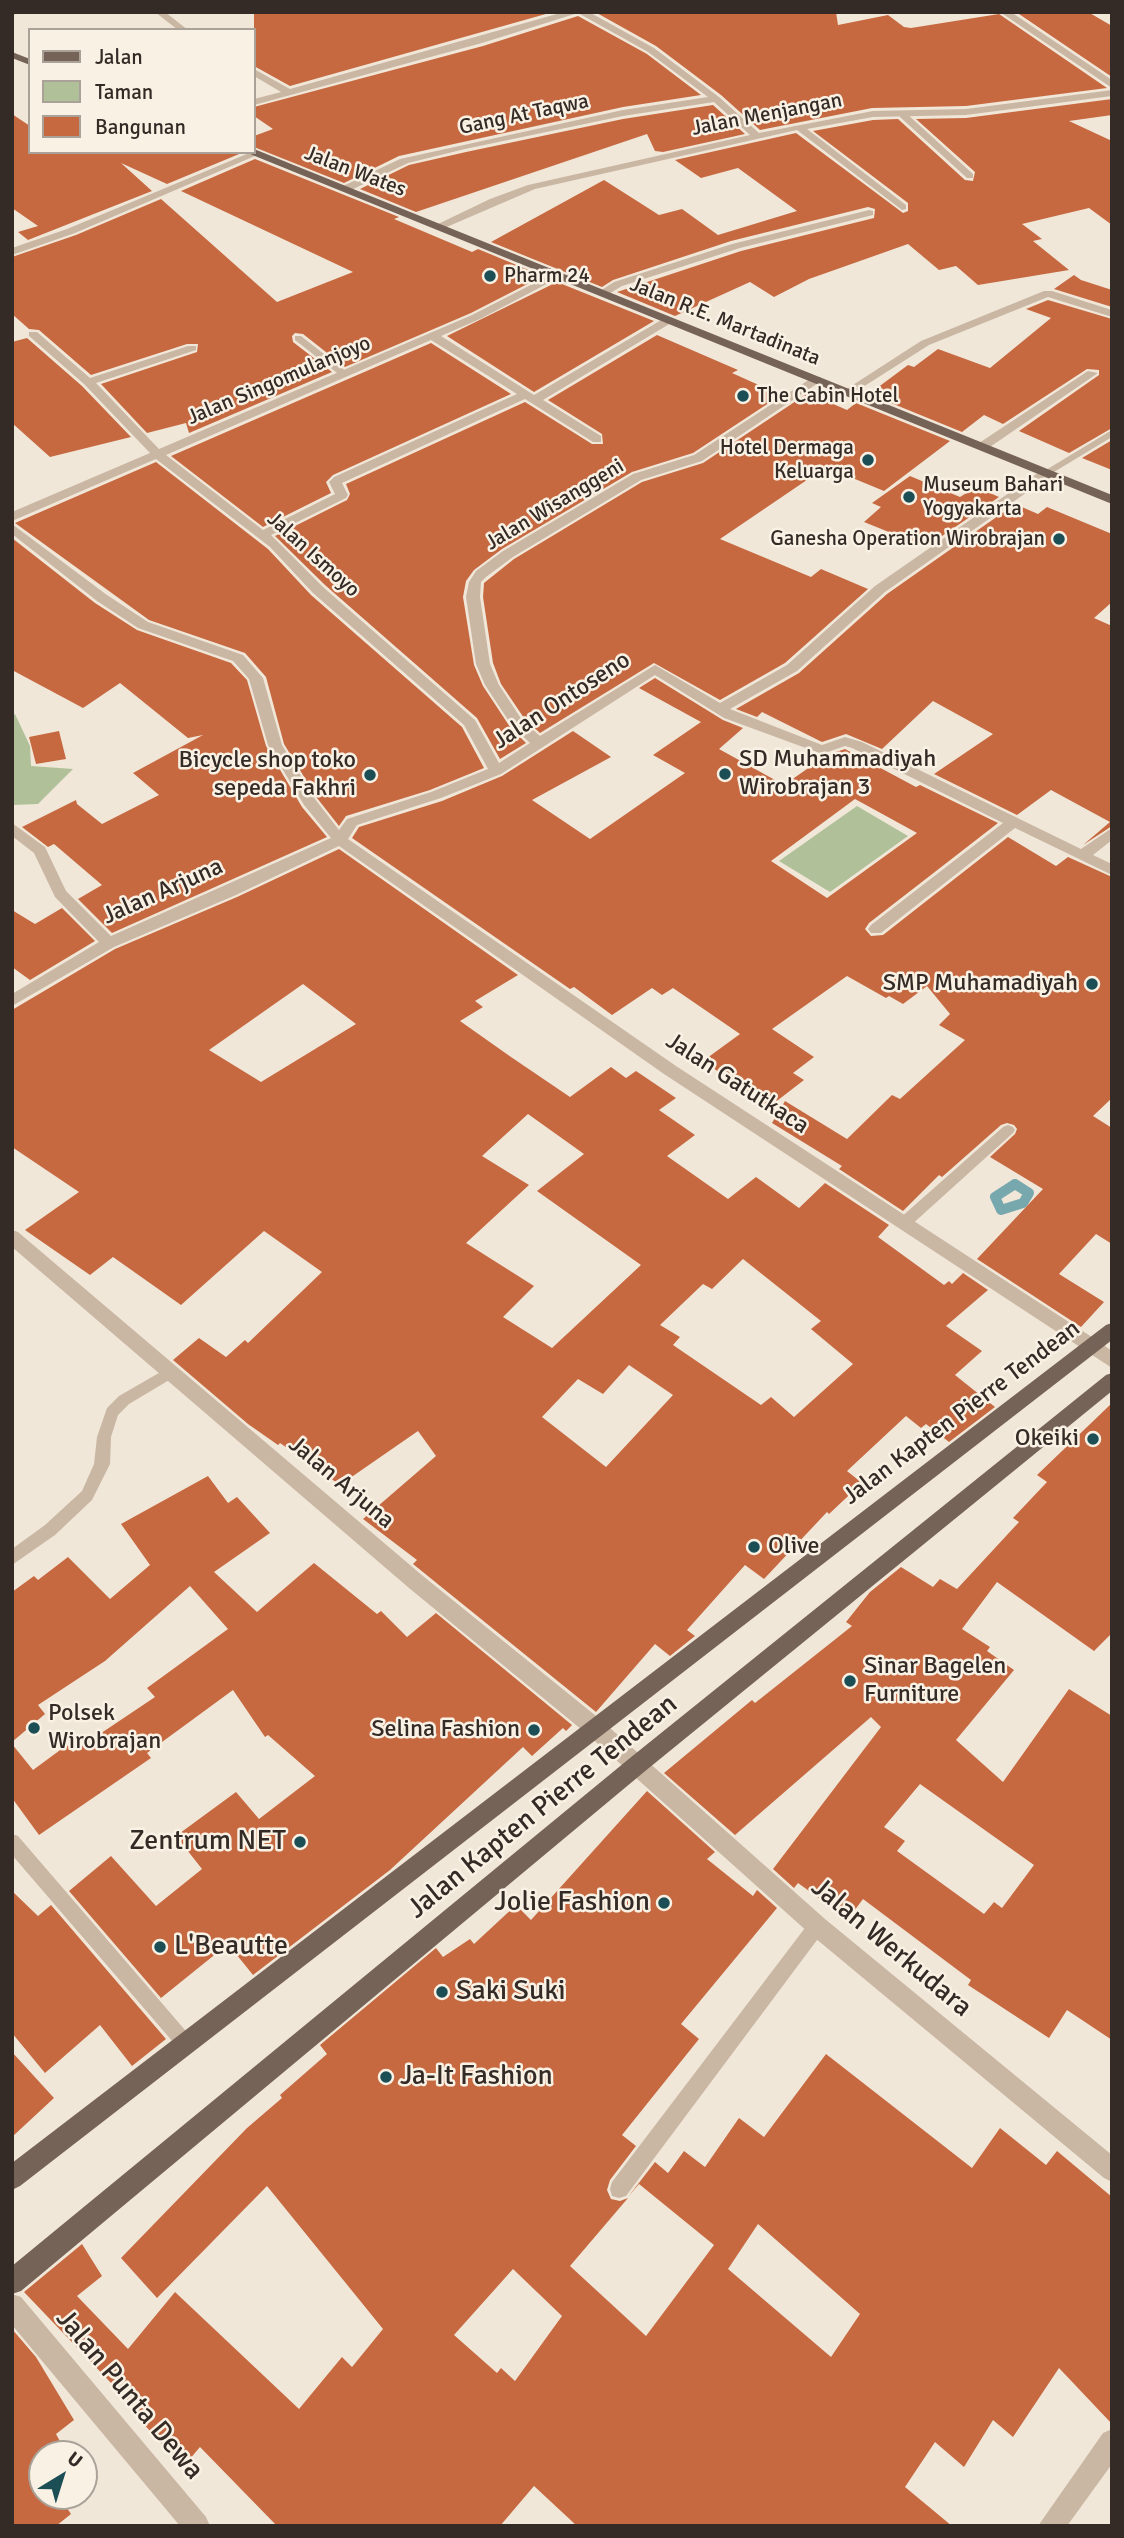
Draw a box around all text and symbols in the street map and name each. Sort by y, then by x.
legend [28,28,256,154]
text: Jalan [95,44,143,70]
text: Taman [95,79,153,105]
street label: Jalan Menjangan [690,88,844,142]
street label: Gang At Taqwa [457,89,591,141]
text: Bangunan [95,114,186,140]
street label: Jalan Wates [301,141,409,203]
place label: Pharm 24 [504,263,590,289]
marker: Pharm 24 [482,268,498,284]
street label: Jalan R.E. Martadinata [626,272,824,372]
street label: Jalan Singomulanjoyo [184,331,374,431]
place label: The Cabin Hotel [757,383,899,409]
marker: The Cabin Hotel [735,388,751,404]
place label: Hotel Dermaga Keluarga [720,435,854,485]
marker: Hotel Dermaga Keluarga [860,452,876,468]
street label: Jalan Wisanggeni [481,454,629,556]
place label: Museum Bahari Yogyakarta [923,472,1063,522]
marker: Museum Bahari Yogyakarta [901,489,917,505]
street label: Jalan Ismoyo [262,507,364,603]
place label: Ganesha Operation Wirobrajan [770,526,1045,552]
marker: Ganesha Operation Wirobrajan [1051,531,1067,547]
street label: Jalan Ontoseno [488,646,636,756]
place label: SD Muhammadiyah Wirobrajan 3 [739,746,936,802]
place label: Bicycle shop toko sepeda Fakhri [179,747,356,803]
marker: SD Muhammadiyah Wirobrajan 3 [717,766,733,782]
marker: Bicycle shop toko sepeda Fakhri [362,767,378,783]
street label: Jalan Arjuna [98,853,228,931]
place label: SMP Muhamadiyah [883,970,1078,998]
marker: SMP Muhamadiyah [1084,976,1100,992]
street label: Jalan Gatutkaca [660,1027,814,1141]
street label: Jalan Kapten Pierre Tendean [838,1314,1086,1512]
place label: Okeiki [1015,1425,1079,1453]
street label: Jalan Arjuna [282,1431,400,1535]
marker: Okeiki [1085,1431,1101,1447]
place label: Olive [768,1533,820,1561]
marker: Olive [746,1539,762,1555]
place label: Sinar Bagelen Furniture [864,1653,1006,1709]
marker: Sinar Bagelen Furniture [842,1673,858,1689]
street label: Jalan Kapten Pierre Tendean [401,1688,685,1926]
place label: Polsek Wirobrajan [48,1700,161,1756]
place label: Selina Fashion [371,1716,520,1744]
marker: Polsek Wirobrajan [26,1720,42,1736]
marker: Selina Fashion [526,1722,542,1738]
place label: Zentrum NET [129,1825,286,1859]
marker: Zentrum NET [292,1834,308,1850]
street label: Jalan Werkudara [804,1871,978,2025]
place label: Jolie Fashion [494,1886,650,1920]
marker: Jolie Fashion [656,1895,672,1911]
place label: L'Beautte [174,1930,288,1964]
marker: L'Beautte [152,1939,168,1955]
place label: Saki Suki [456,1975,566,2009]
marker: Saki Suki [434,1984,450,2000]
place label: Ja-It Fashion [400,2060,553,2094]
marker: Ja-It Fashion [378,2069,394,2085]
street label: Jalan Punta Dewa [48,2303,210,2487]
north arrow [28,2440,98,2510]
text: U [62,2447,87,2473]

